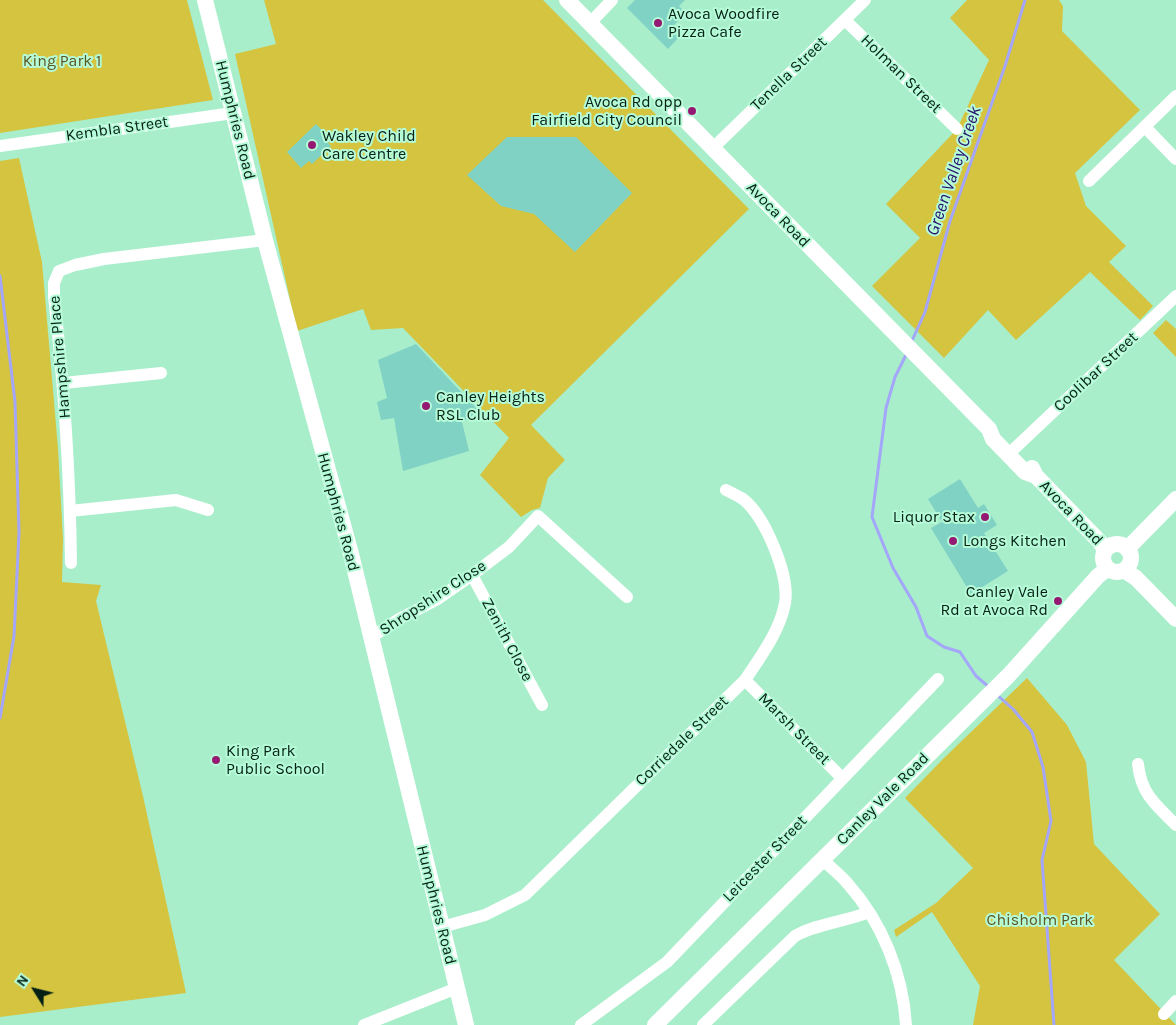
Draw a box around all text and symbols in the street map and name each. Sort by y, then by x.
place label: Avoca Woodfire Pizza Cafe [668,4,780,42]
marker: Avoca Woodfire Pizza Cafe [652,17,664,29]
street label: Holman Street [857,31,945,117]
street label: Tenella Street [747,33,831,115]
park label: King Park 1 [23,51,101,71]
street label: Humphries Road [211,58,259,182]
place label: Avoca Rd opp Fairfield City Council [531,92,682,130]
water label: Green Valley Creek [922,103,986,239]
marker: Avoca Rd opp Fairfield City Council [686,105,698,117]
street label: Kembla Street [64,112,170,146]
place label: Wakley Child Care Centre [322,126,416,164]
marker: Wakley Child Care Centre [306,139,318,151]
street label: Avoca Road [742,178,814,252]
street label: Hampshire Place [45,295,75,419]
street label: Coolibar Street [1050,328,1142,416]
place label: Canley Heights RSL Club [436,387,545,425]
marker: Canley Heights RSL Club [420,400,432,412]
street label: Humphries Road [313,451,363,573]
street label: Avoca Road [1035,476,1107,550]
place label: Liquor Stax [893,507,975,527]
marker: Liquor Stax [979,511,991,523]
place label: Longs Kitchen [963,531,1066,551]
marker: Longs Kitchen [947,535,959,547]
street label: Shropshire Close [376,556,490,640]
place label: Canley Vale Rd at Avoca Rd [941,582,1048,620]
street label: Zenith Close [477,595,537,685]
marker: Canley Vale Rd at Avoca Rd [1052,595,1064,607]
street label: Marsh Street [754,689,834,769]
street label: Corriedale Street [632,692,732,790]
place label: King Park Public School [226,741,325,779]
street label: Canley Vale Road [833,749,933,849]
marker: King Park Public School [210,754,222,766]
street label: Leicester Street [719,812,811,906]
street label: Humphries Road [412,843,460,967]
park label: Chisholm Park [987,910,1093,930]
north arrow [10,965,60,1015]
text: N [13,972,32,990]

